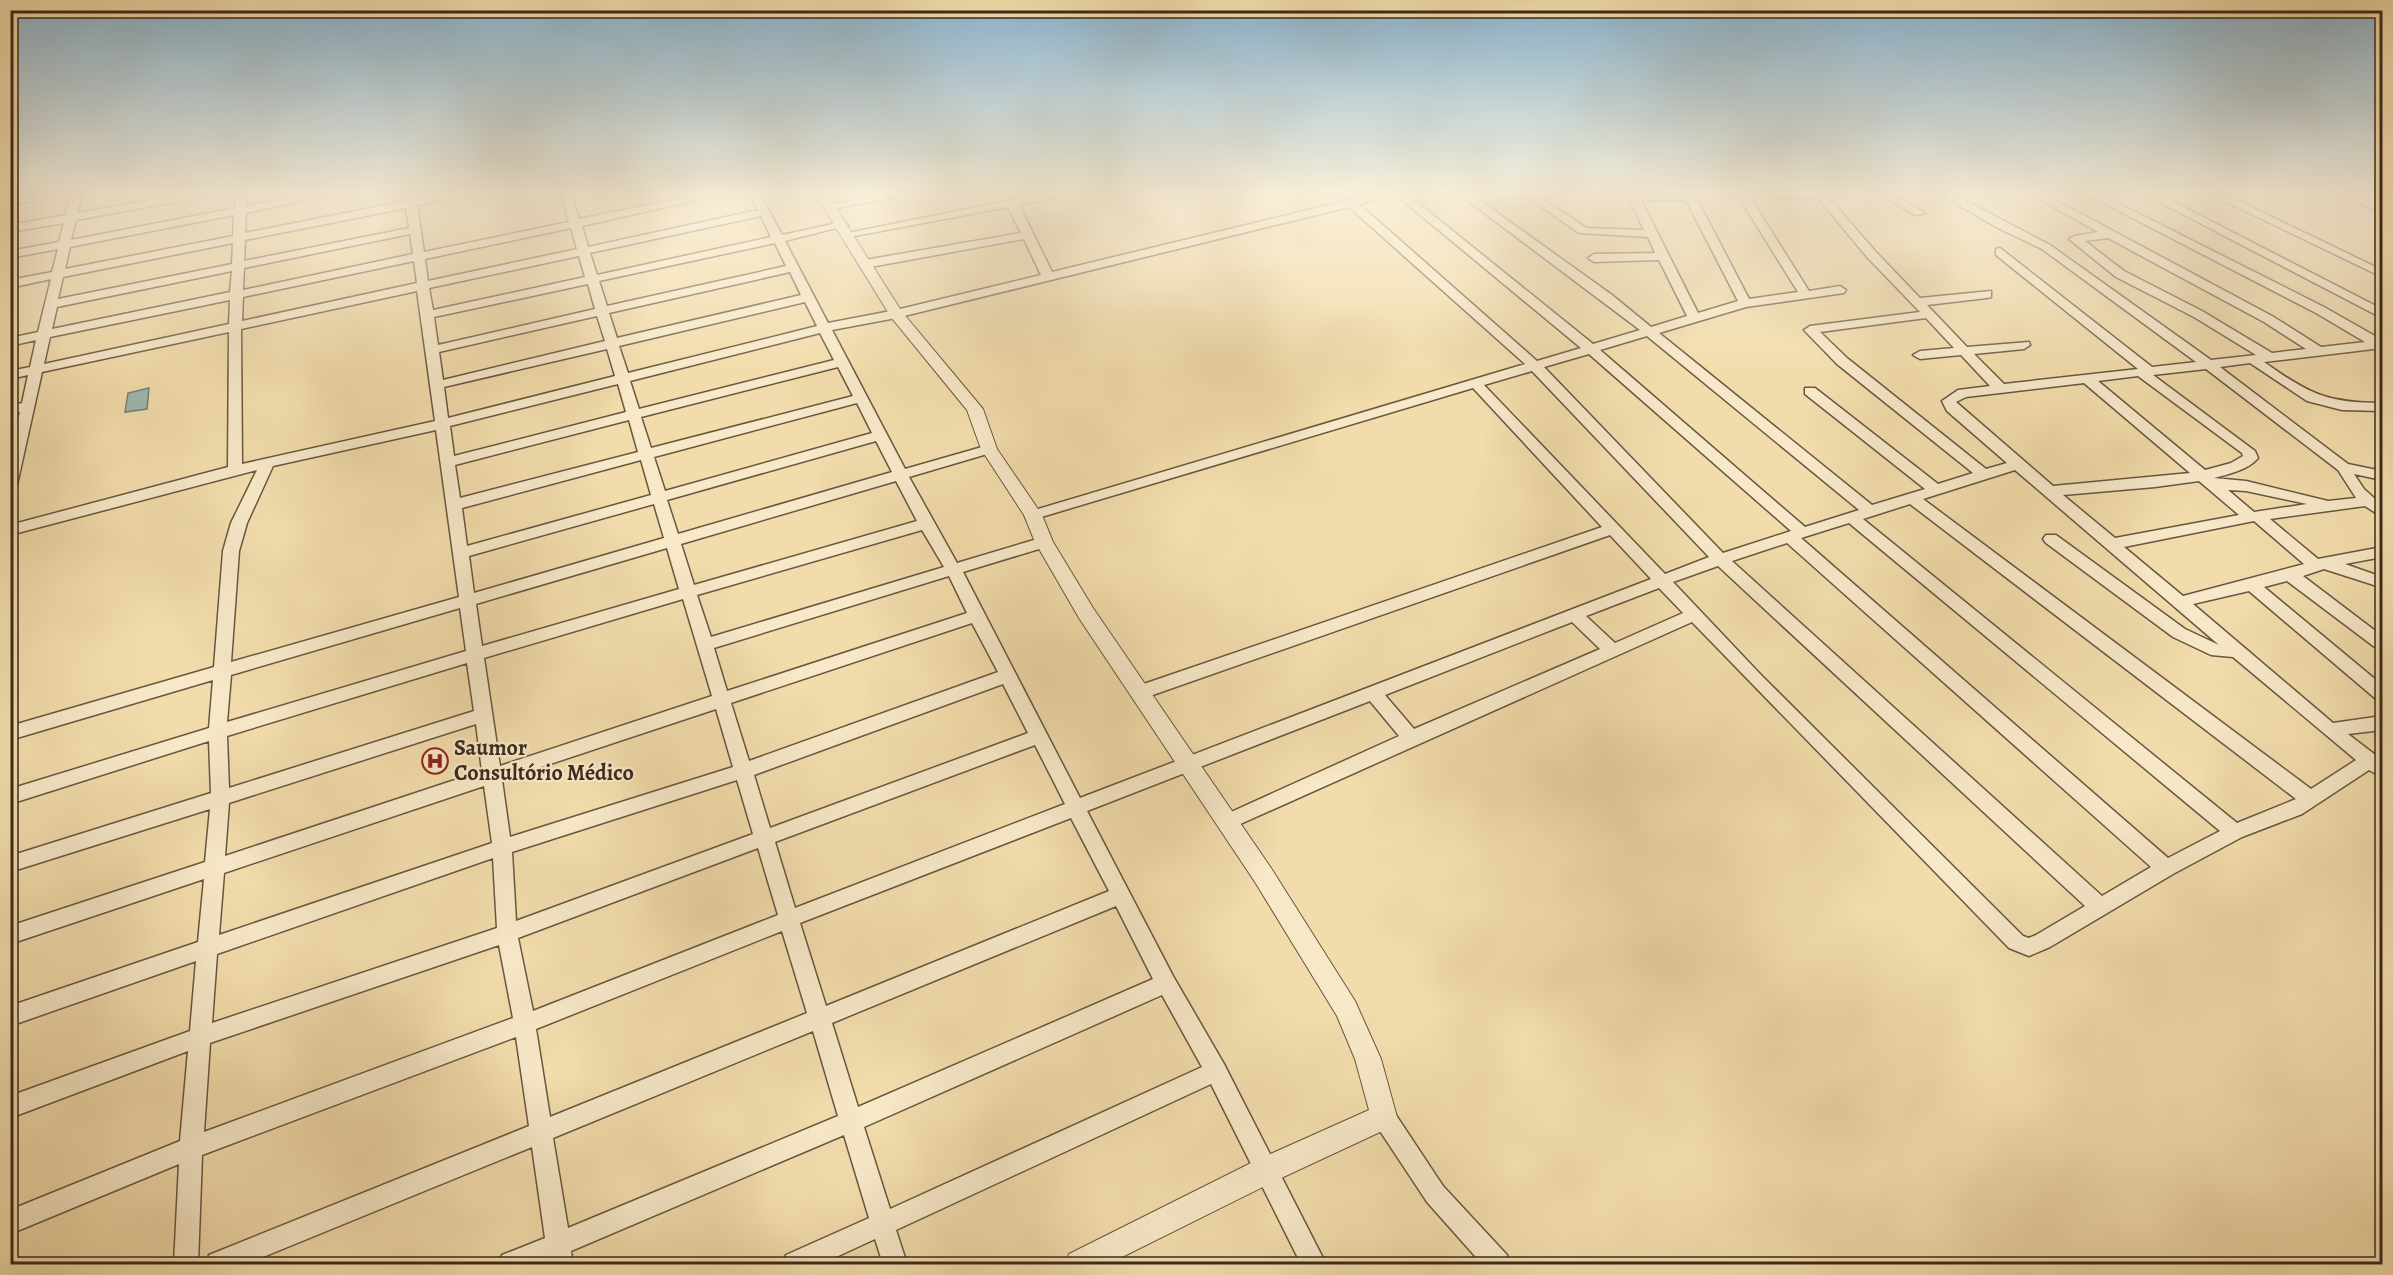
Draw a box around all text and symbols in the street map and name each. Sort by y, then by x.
place label: Saumor Consultório Médico [454,733,634,788]
hospital icon: Saumor Consultório Médico [420,746,450,776]

